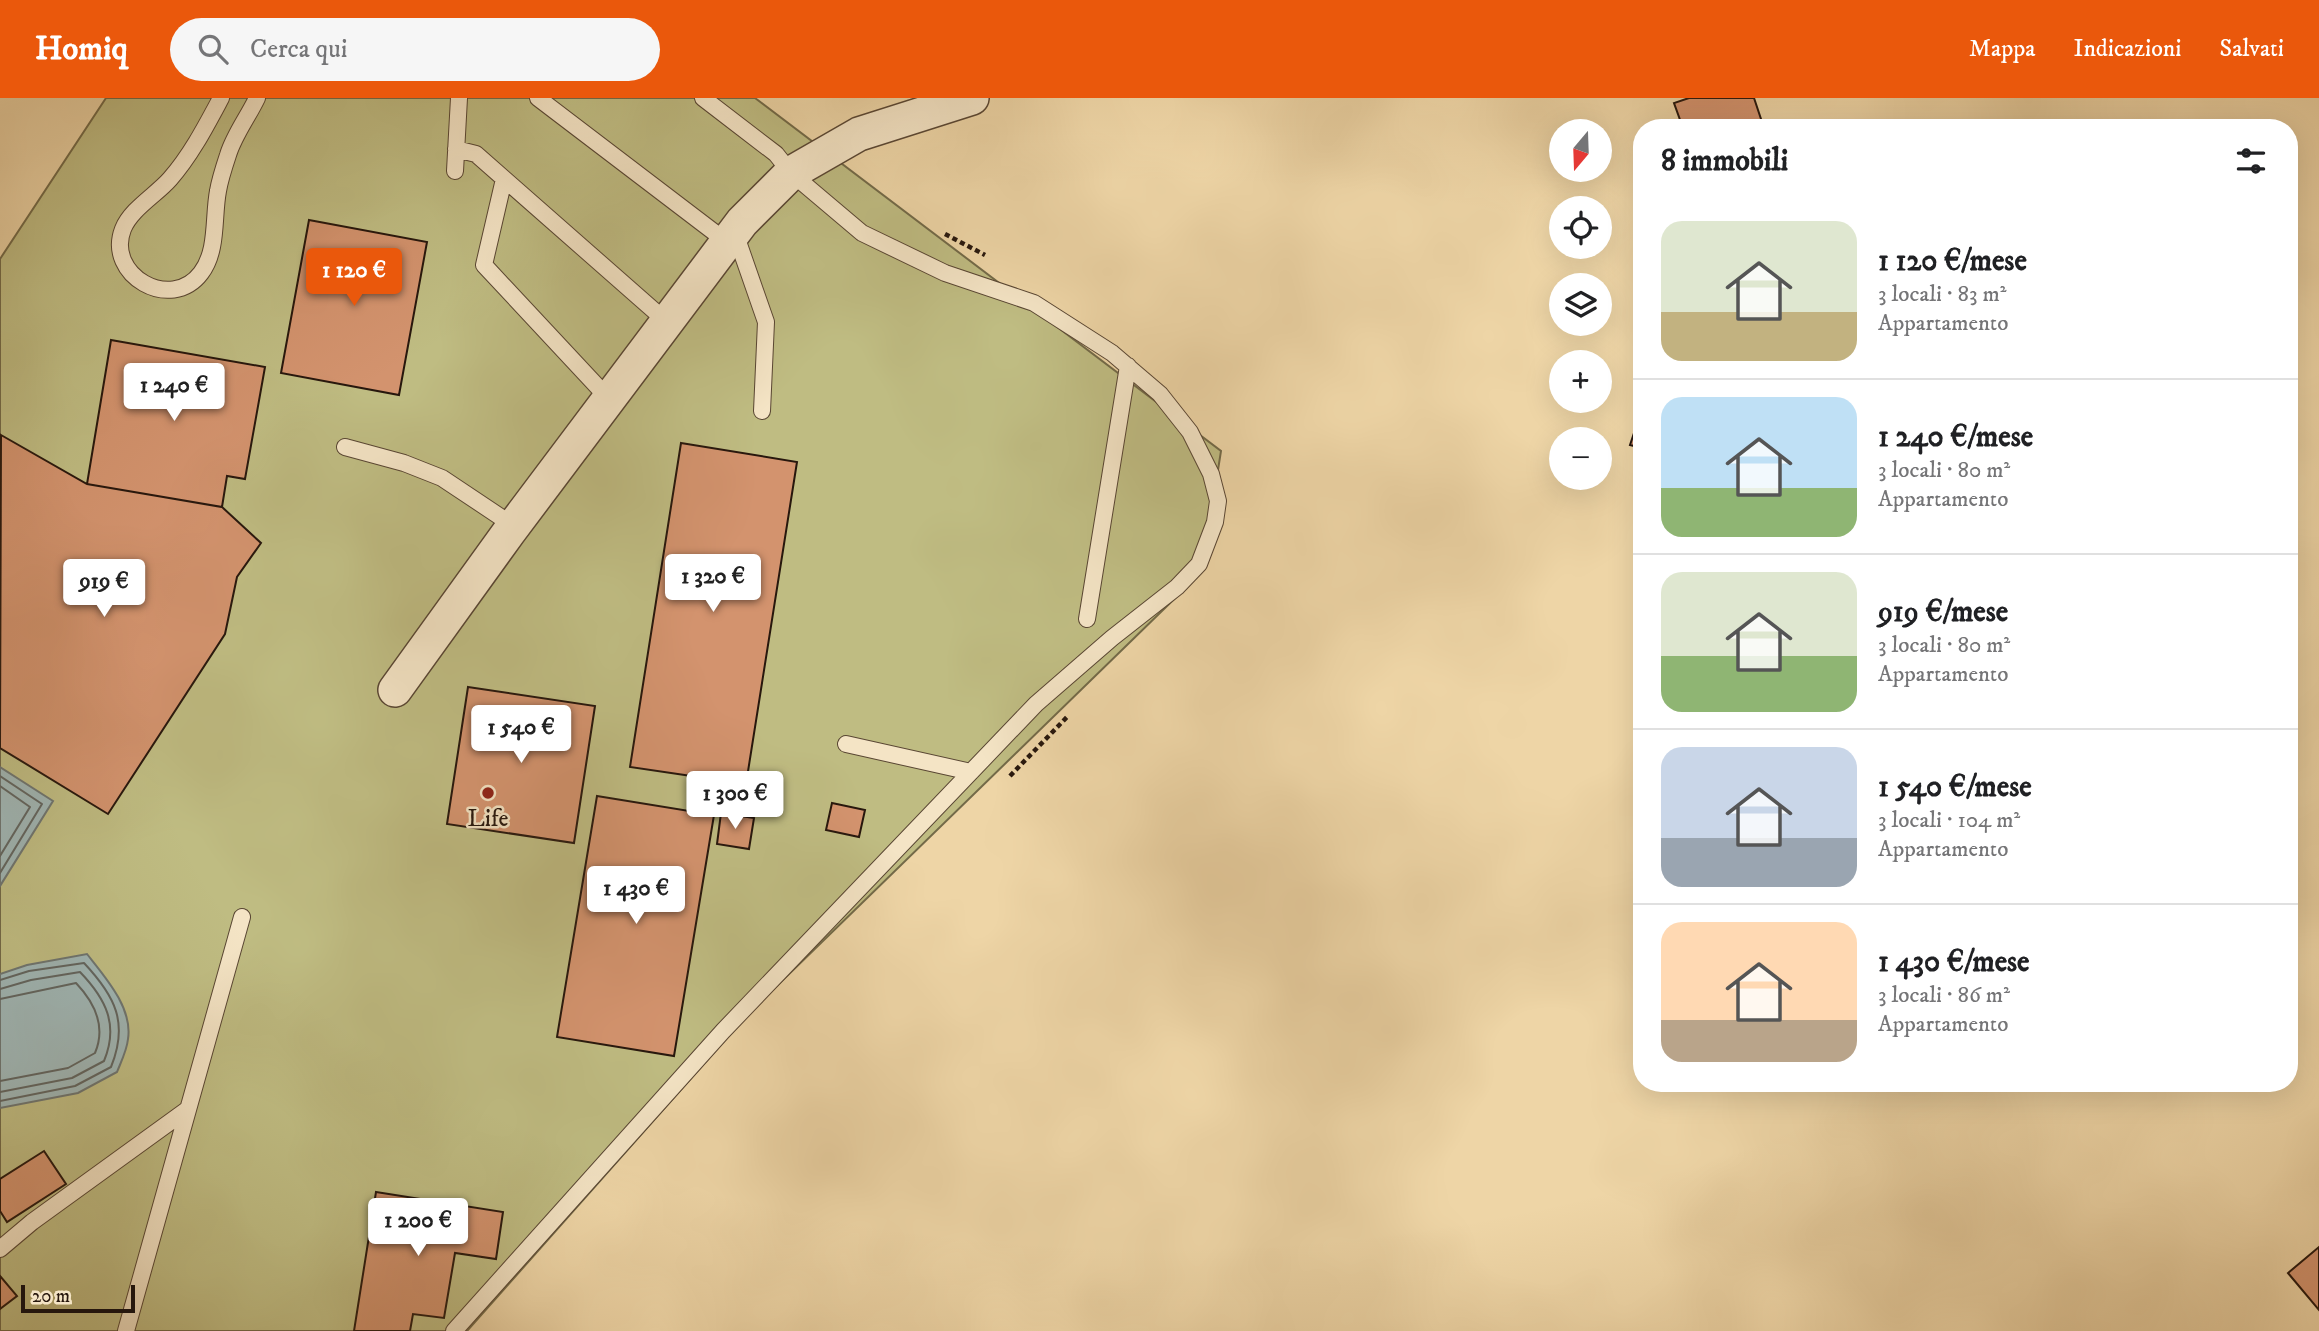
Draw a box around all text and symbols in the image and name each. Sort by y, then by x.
search box [170,18,660,81]
text: Homiq [35,29,128,70]
icon: search [194,30,232,68]
text: Cerca qui [250,33,347,66]
text: Mappa [1969,34,2036,64]
text: Indicazioni [2074,34,2182,64]
text: Salvati [2220,34,2284,64]
north arrow [1549,119,1612,182]
map controls [1549,119,1612,490]
icon: filters [2232,142,2270,180]
text: 8 immobili [1661,143,1788,180]
button: locate [1549,196,1612,259]
text: 1 120 €/mese [1878,243,2027,280]
pin: 1 120 € [289,248,419,308]
icon: home [1717,249,1801,333]
text: 1 120 € [322,256,386,285]
button: layers [1549,273,1612,336]
text: 3 locali · 83 m² [1878,280,2007,309]
text: Appartamento [1878,309,2008,338]
button: + [1549,350,1612,413]
pin: 1 240 € [109,364,239,423]
text: 1 240 € [140,371,208,400]
text: 1 240 €/mese [1878,419,2033,456]
icon: home [1717,425,1801,509]
button: − [1549,427,1612,490]
text: 3 locali · 80 m² [1878,456,2010,485]
text: Appartamento [1878,485,2008,514]
pin: 1 320 € [648,554,778,614]
pin: 919 € [55,560,153,619]
text: 1 320 € [681,562,745,591]
text: 919 € [79,567,129,596]
text: 919 €/mese [1878,594,2008,631]
icon: home [1717,600,1801,684]
text: 3 locali · 80 m² [1878,631,2010,660]
text: Appartamento [1878,660,2008,689]
pin: 1 540 € [456,706,586,765]
text: 1 540 € [487,713,555,742]
text: 1 540 €/mese [1878,769,2032,806]
pin: 1 300 € [670,772,800,831]
icon: home [1717,775,1801,859]
text: 1 300 € [702,779,768,808]
marker: Life [480,785,496,801]
place label: Life [468,804,509,834]
text: 3 locali · 104 m² [1878,806,2020,835]
text: Appartamento [1878,835,2008,864]
pin: 1 430 € [571,866,701,926]
text: 1 430 € [603,874,669,903]
text: 1 430 €/mese [1878,944,2030,981]
icon: home [1717,950,1801,1034]
text: 3 locali · 86 m² [1878,981,2010,1010]
text: Appartamento [1878,1010,2008,1039]
pin: 1 200 € [353,1198,483,1258]
text: 1 200 € [384,1206,452,1235]
scale bar [21,1282,135,1314]
text: 20 m [32,1285,70,1308]

